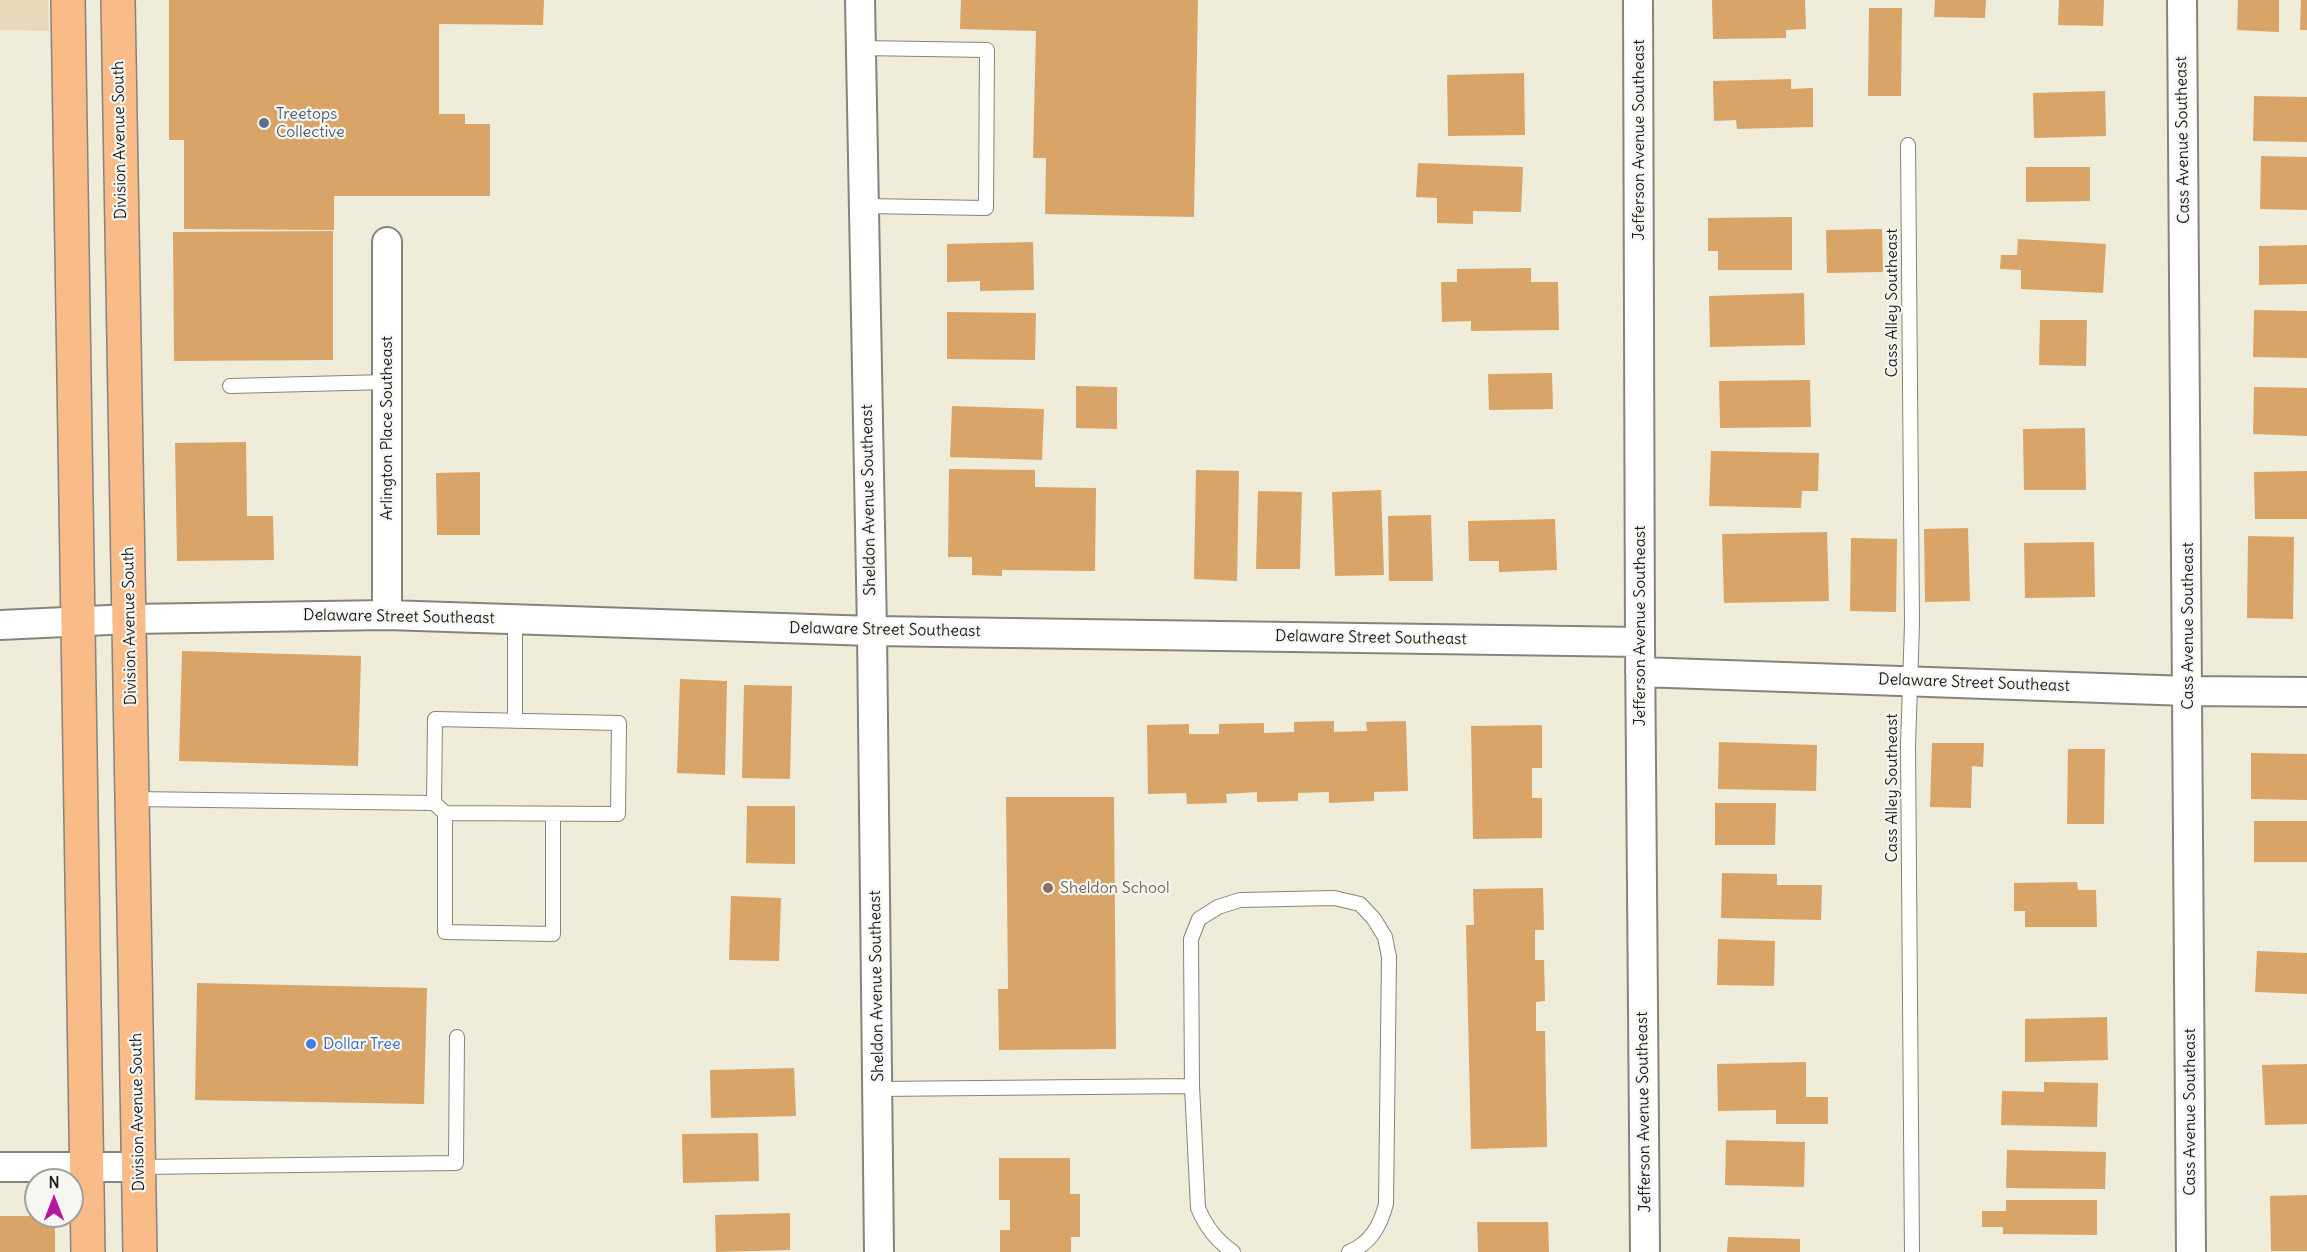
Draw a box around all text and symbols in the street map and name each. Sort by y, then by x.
street label: Jefferson Avenue Southeast [1629,39,1649,241]
street label: Cass Avenue Southeast [2172,56,2194,224]
street label: Division Avenue South [109,61,131,219]
place label: Treetops Collective [276,104,345,142]
marker: Treetops Collective [257,116,271,130]
street label: Cass Alley Southeast [1882,228,1902,378]
street label: Arlington Place Southeast [377,336,397,520]
street label: Sheldon Avenue Southeast [858,404,880,596]
street label: Jefferson Avenue Southeast [1630,525,1650,727]
street label: Cass Avenue Southeast [2178,542,2198,710]
street label: Division Avenue South [119,547,141,705]
street label: Delaware Street Southeast [303,606,495,628]
street label: Delaware Street Southeast [789,619,981,641]
street label: Delaware Street Southeast [1275,627,1467,649]
street label: Delaware Street Southeast [1878,670,2070,696]
street label: Cass Alley Southeast [1882,713,1902,863]
place label: Sheldon School [1060,878,1170,898]
marker: Sheldon School [1041,881,1055,895]
street label: Sheldon Avenue Southeast [866,890,888,1082]
street label: Jefferson Avenue Southeast [1633,1011,1655,1213]
street label: Cass Avenue Southeast [2180,1028,2200,1196]
street label: Division Avenue South [127,1033,149,1191]
place label: Dollar Tree [323,1034,401,1054]
marker: Dollar Tree [304,1037,318,1051]
north arrow [24,1168,84,1228]
text: N [48,1172,60,1192]

